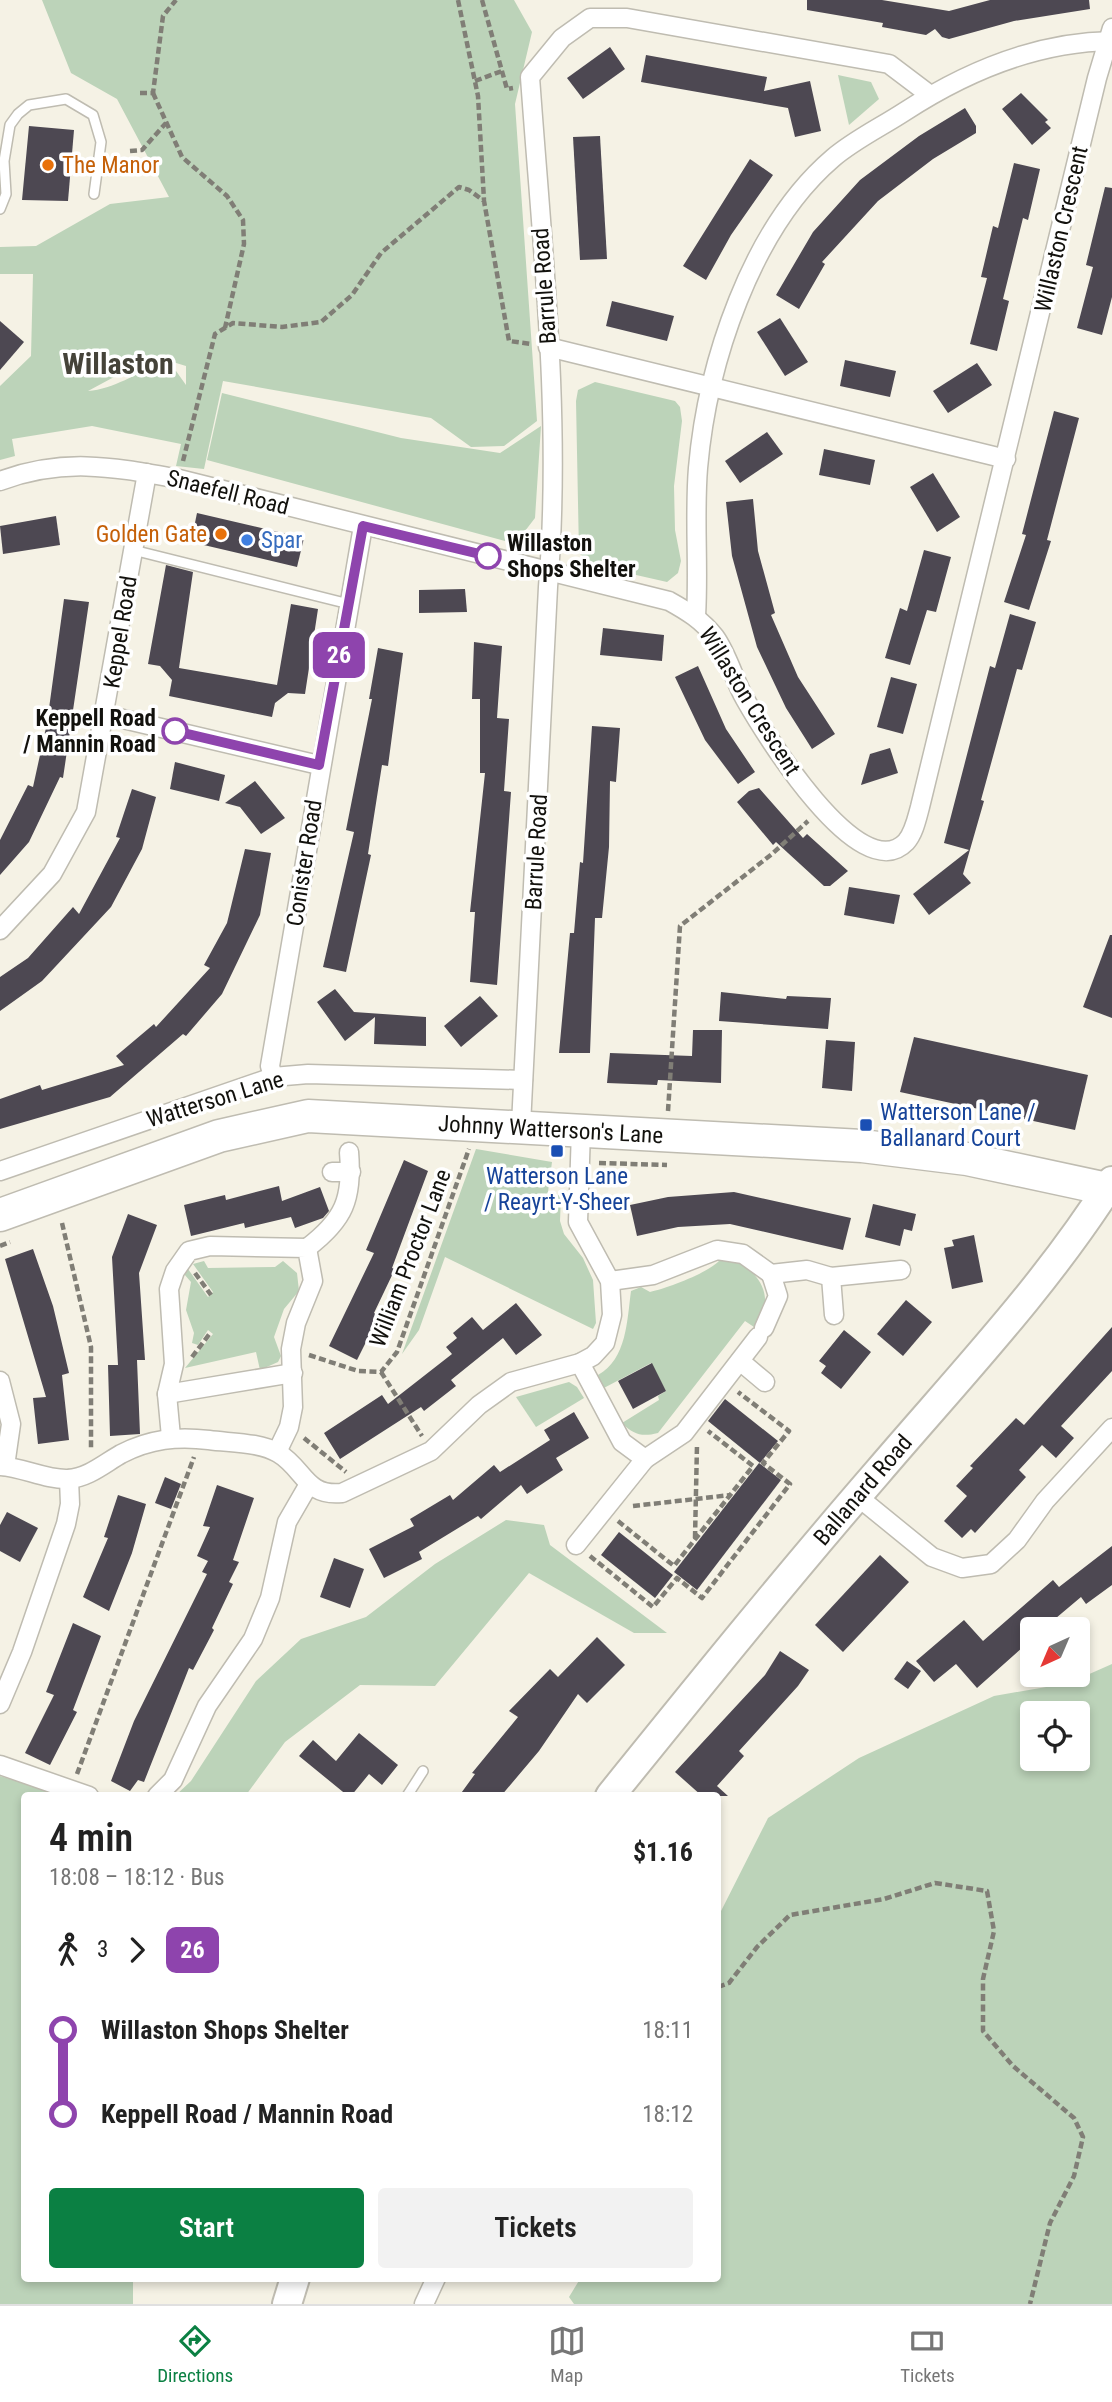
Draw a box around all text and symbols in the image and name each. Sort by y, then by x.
street label: Willaston Crescent [1029,143,1094,315]
place label: The Manor [62,152,159,179]
marker: The Manor [40,157,56,173]
street label: Barrule Road [527,227,562,345]
district label: Willaston [62,346,174,381]
street label: Snaefell Road [164,464,292,521]
place label: Golden Gate [96,521,207,548]
marker: Golden Gate [213,526,229,542]
place label: Spar [261,527,302,554]
place label: Willaston Shops Shelter [507,530,636,583]
marker: Spar [239,532,255,548]
marker: Willaston Shops Shelter [475,543,501,569]
street label: Keppel Road [98,574,143,690]
street label: Willaston Crescent [693,622,806,780]
line badge: 26 [308,632,370,678]
text: 26 [327,641,351,669]
place label: Keppell Road / Mannin Road [22,705,156,758]
marker: Keppell Road / Mannin Road [162,718,188,744]
street label: Barrule Road [520,793,553,911]
street label: Conister Road [281,798,328,928]
street label: Watterson Lane [143,1066,287,1133]
place label: Watterson Lane / Ballanard Court [880,1099,1036,1152]
street label: Johnny Watterson's Lane [437,1110,664,1149]
marker: Watterson Lane / Ballanard Court [858,1117,874,1133]
marker: Watterson Lane / Reayrt-Y-Sheer [549,1143,565,1159]
place label: Watterson Lane / Reayrt-Y-Sheer [484,1163,630,1216]
street label: William Proctor Lane [364,1165,457,1351]
street label: Ballanard Road [808,1429,918,1551]
north arrow [1020,1617,1090,1687]
map controls [1020,1617,1090,1771]
button: locate [1020,1701,1090,1771]
text: 4 min [49,1816,133,1860]
text: $1.16 [633,1837,693,1867]
text: 18:08 – 18:12 · Bus [49,1864,225,1891]
icon: walk [49,1931,87,1969]
icon: forward [118,1931,156,1969]
text: 3 [97,1936,108,1963]
text: 26 [180,1936,205,1964]
text: Willaston Shops Shelter [101,2015,349,2045]
text: 18:11 [642,2017,693,2044]
text: Keppell Road / Mannin Road [101,2099,393,2129]
text: 18:12 [642,2101,693,2128]
button: Start [49,2188,364,2268]
button: Tickets [378,2188,693,2268]
tab: Directions [157,2322,233,2387]
tab: Map [548,2322,586,2387]
tab: Tickets [900,2322,955,2387]

